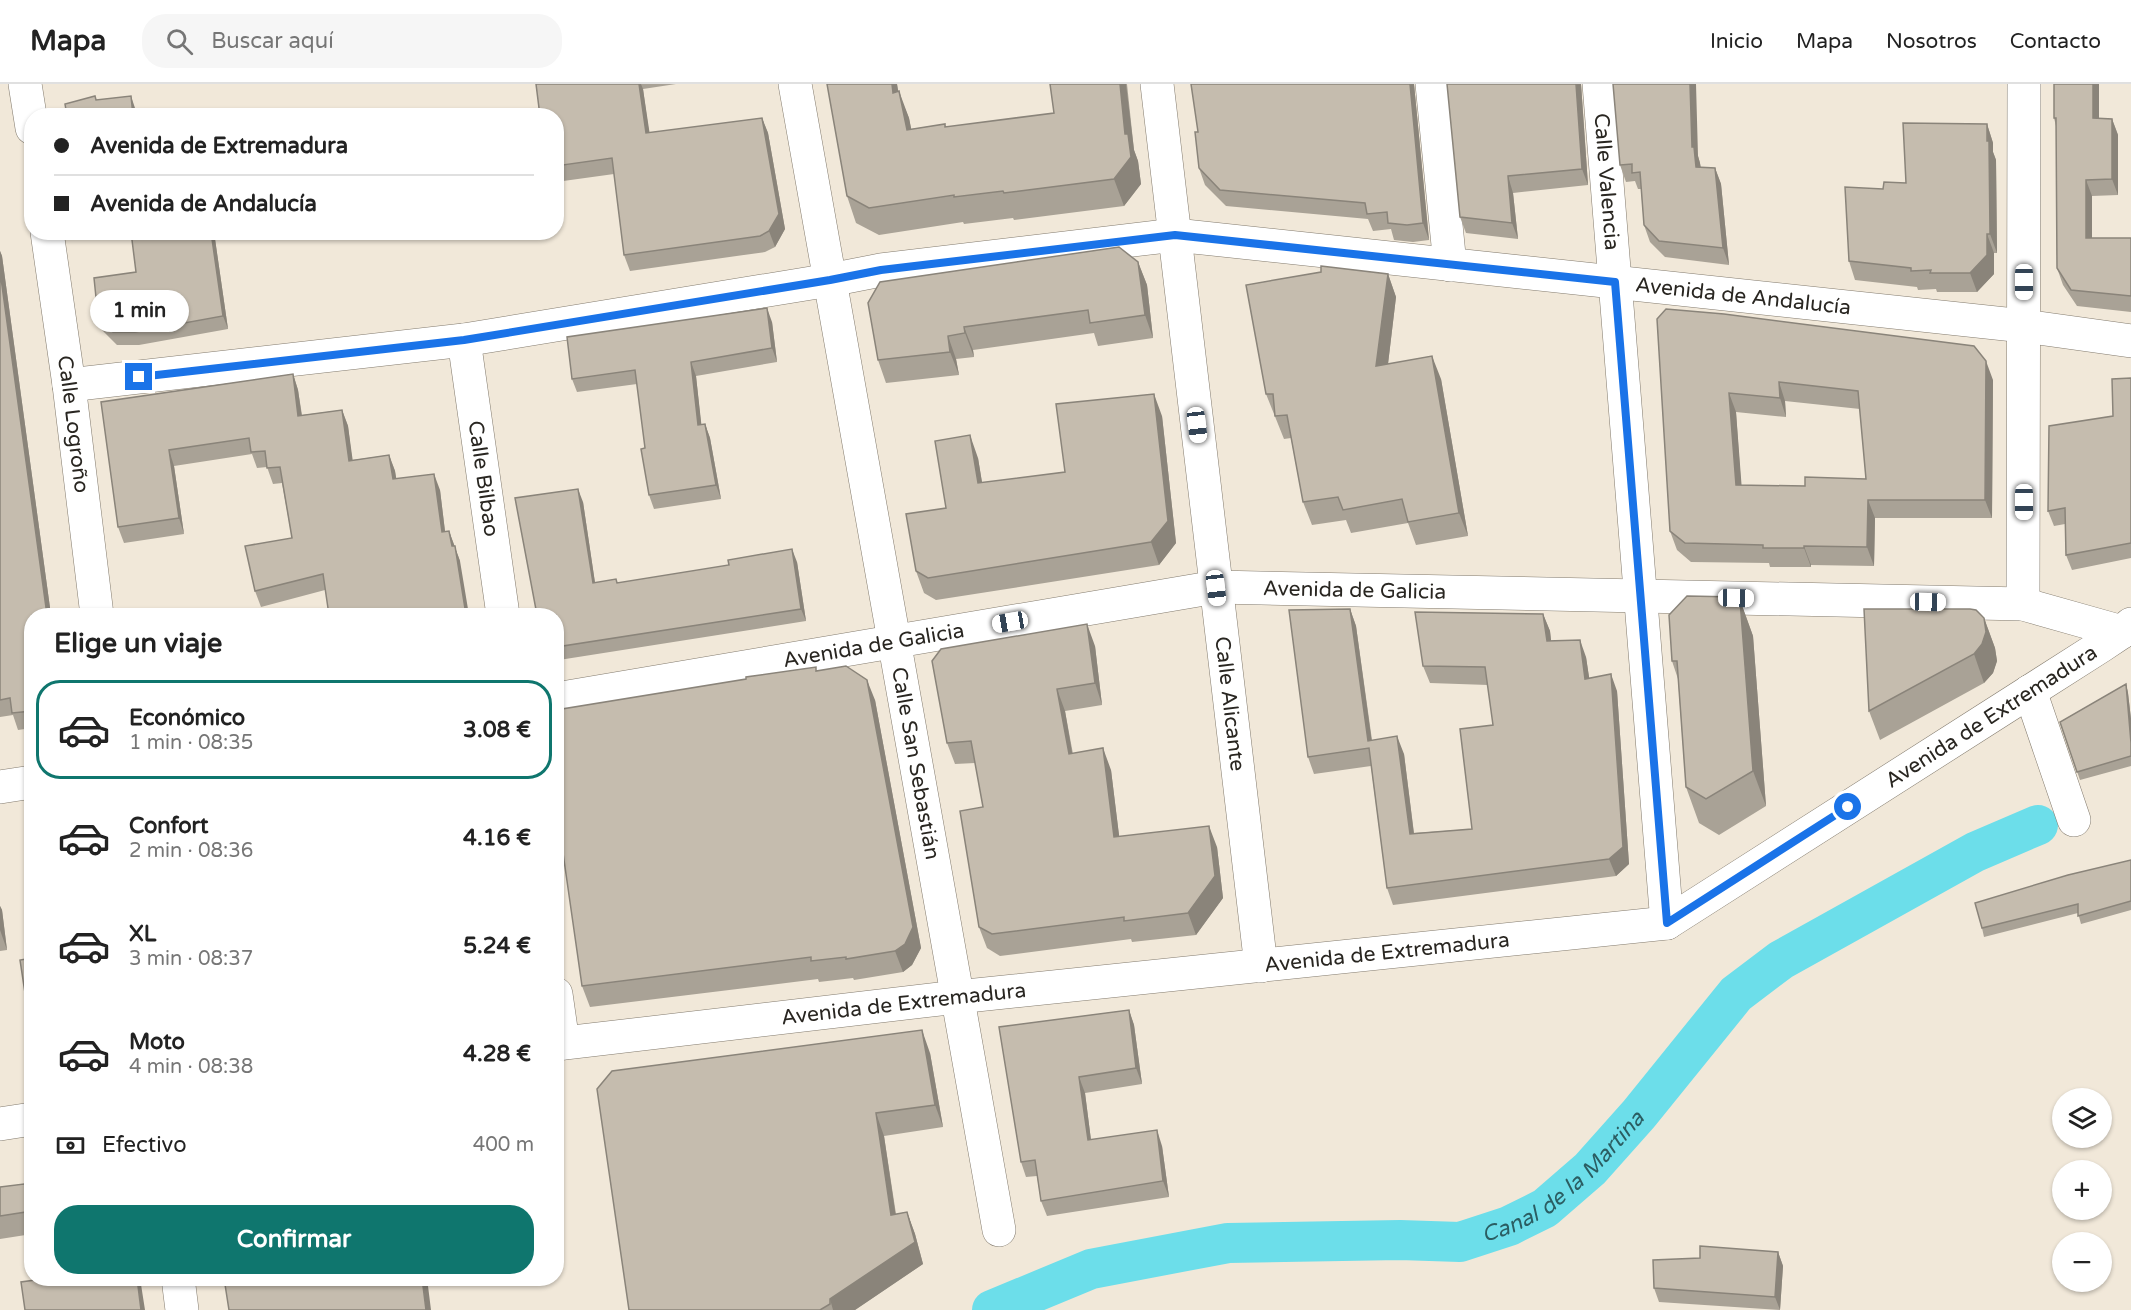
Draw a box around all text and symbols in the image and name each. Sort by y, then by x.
search box [142,14,562,68]
text: Mapa [30,24,106,58]
icon: search [163,25,196,58]
text: Buscar aquí [211,28,334,54]
text: Inicio [1710,29,1763,54]
text: Mapa [1796,29,1853,54]
text: Nosotros [1886,29,1977,54]
text: Contacto [2010,29,2101,54]
street label: Calle Valencia [1588,112,1624,251]
text: Avenida de Extremadura [90,133,348,159]
text: Avenida de Andalucía [90,191,317,217]
car [2015,264,2033,300]
street label: Avenida de Andalucía [1634,272,1852,320]
callout: 1 min [90,290,188,332]
text: 1 min [113,299,166,323]
street label: Calle Logroño [52,354,94,494]
route end [125,363,152,390]
car [1186,406,1208,444]
street label: Calle Bilbao [463,419,504,538]
car [2015,484,2033,520]
car [1205,569,1227,607]
street label: Avenida de Galicia [1263,576,1446,605]
car [1718,589,1754,607]
car [1910,593,1946,611]
car [991,610,1029,634]
street label: Avenida de Galicia [781,618,966,673]
text: Elige un viaje [54,627,222,660]
street label: Calle Alicante [1209,635,1250,773]
street label: Avenida de Extremadura [1881,640,2102,793]
street label: Calle San Sebastián [886,665,945,862]
icon: car [57,703,111,757]
text: Económico [129,705,245,731]
text: 3.08 € [463,717,531,743]
text: 1 min · 08:35 [129,731,253,755]
route start [1834,793,1861,820]
icon: car [57,811,111,865]
text: Confort [129,813,208,839]
text: 4.16 € [463,825,531,851]
text: 2 min · 08:36 [129,839,253,863]
icon: car [57,919,111,973]
text: XL [129,921,156,947]
street label: Avenida de Extremadura [1263,927,1511,978]
text: 5.24 € [463,933,531,959]
text: 3 min · 08:37 [129,947,253,971]
street label: Avenida de Extremadura [780,978,1027,1031]
icon: car [57,1027,111,1081]
text: Moto [129,1029,185,1055]
text: 4.28 € [463,1041,531,1067]
text: 4 min · 08:38 [129,1055,253,1079]
map controls [2052,1088,2112,1292]
button: layers [2052,1088,2112,1148]
water label: Canal de la Martina [1478,1105,1650,1248]
icon: cash [54,1129,87,1162]
text: Efectivo [102,1132,187,1158]
text: 400 m [473,1133,534,1157]
button: + [2052,1160,2112,1220]
button: Confirmar [54,1205,534,1274]
button: − [2052,1232,2112,1292]

